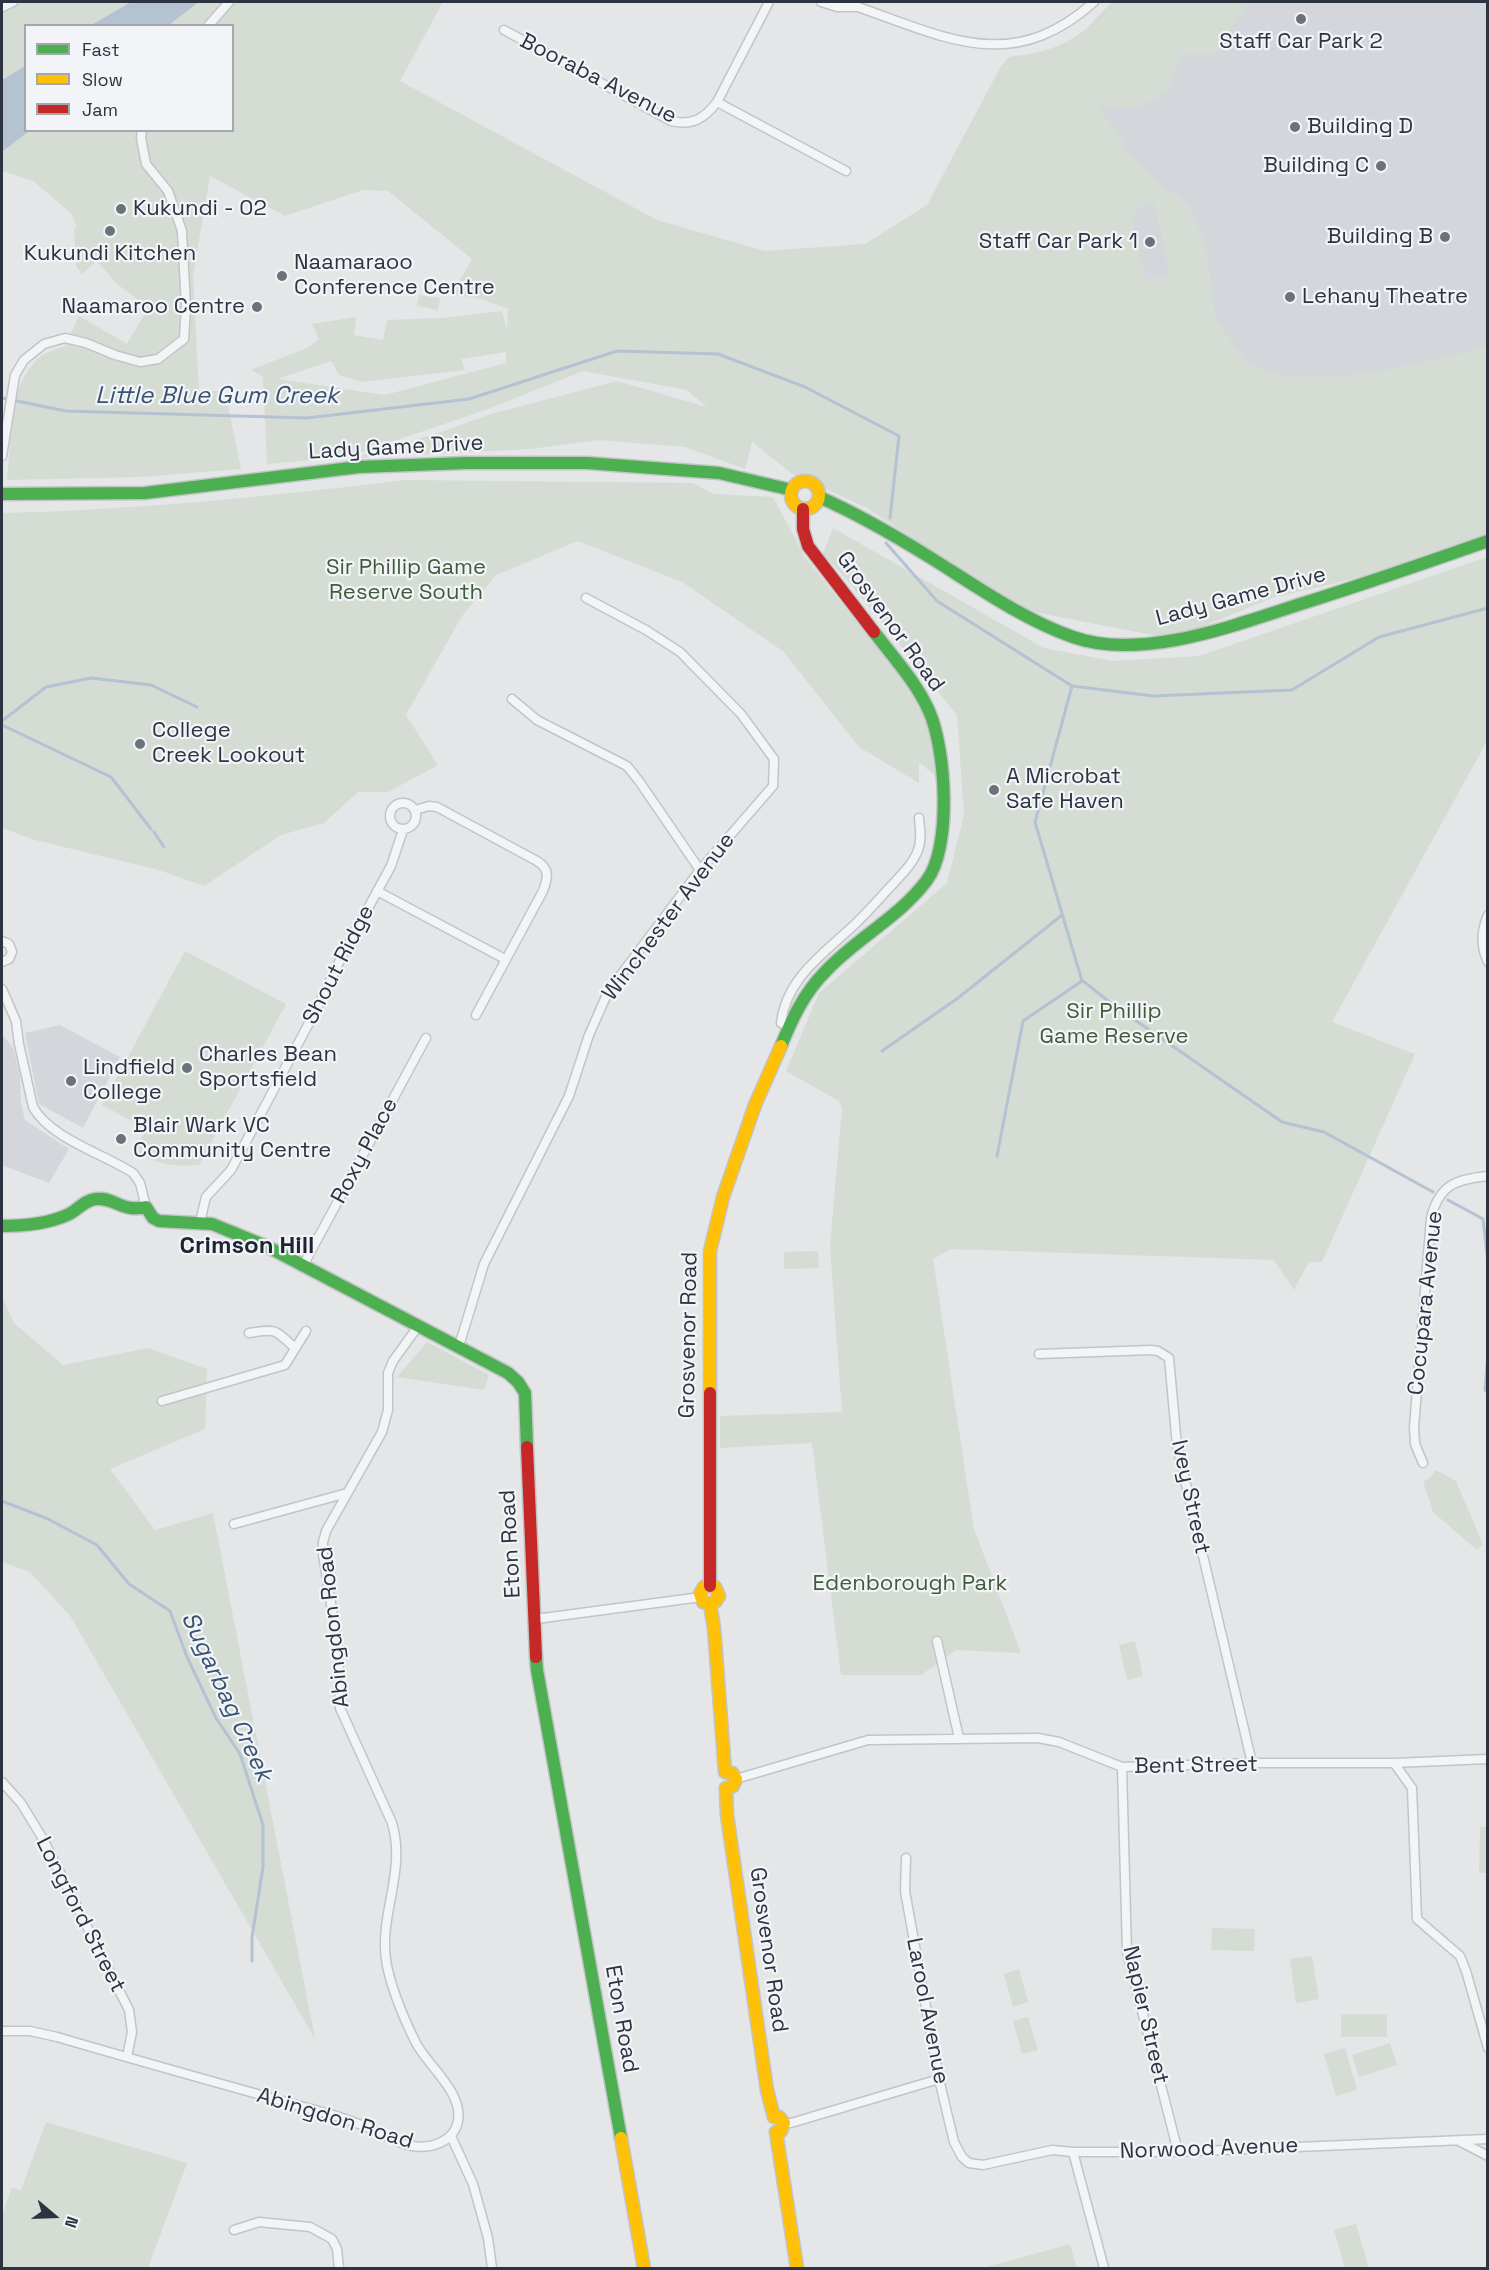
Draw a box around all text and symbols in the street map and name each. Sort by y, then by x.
marker: Staff Car Park 2 [1294,12,1308,26]
legend [24,24,234,132]
street label: Booraba Avenue [515,28,681,130]
place label: Staff Car Park 2 [1219,29,1383,55]
text: Fast [82,38,119,61]
text: Slow [82,68,123,91]
text: Jam [82,98,118,121]
place label: Building D [1307,114,1413,140]
marker: Building D [1288,120,1302,134]
place label: Building C [1263,153,1369,179]
marker: Building C [1374,159,1388,173]
place label: Kukundi - 02 [133,196,267,222]
marker: Kukundi - 02 [114,202,128,216]
marker: Kukundi Kitchen [103,224,117,238]
place label: Building B [1327,224,1433,250]
place label: Staff Car Park 1 [979,229,1138,255]
marker: Building B [1438,230,1452,244]
marker: Staff Car Park 1 [1143,235,1157,249]
place label: Kukundi Kitchen [24,241,196,267]
place label: Naamaraoo Conference Centre [294,250,495,302]
marker: Naamaraoo Conference Centre [275,269,289,283]
place label: Lehany Theatre [1302,284,1468,310]
marker: Lehany Theatre [1283,290,1297,304]
place label: Naamaroo Centre [61,294,245,320]
marker: Naamaroo Centre [250,300,264,314]
water label: Little Blue Gum Creek [95,382,339,410]
street label: Lady Game Drive [308,430,484,466]
street label: Grosvenor Road [830,547,950,697]
park label: Sir Phillip Game Reserve South [326,555,486,606]
street label: Lady Game Drive [1153,562,1329,632]
place label: College Creek Lookout [152,718,305,770]
marker: College Creek Lookout [133,737,147,751]
place label: A Microbat Safe Haven [1006,764,1124,816]
marker: A Microbat Safe Haven [987,783,1001,797]
street label: Winchester Avenue [597,828,741,1006]
street label: Shout Ridge [298,901,380,1029]
park label: Sir Phillip Game Reserve [1039,999,1189,1050]
place label: Charles Bean Sportsfield [199,1042,337,1094]
place label: Lindfield College [83,1055,175,1106]
marker: Charles Bean Sportsfield [180,1061,194,1075]
marker: Lindfield College [64,1074,78,1088]
street label: Roxy Place [326,1094,404,1208]
place label: Blair Wark VC Community Centre [133,1113,331,1164]
marker: Blair Wark VC Community Centre [114,1132,128,1146]
street label: Cocupara Avenue [1403,1210,1449,1396]
district label: Crimson Hill [180,1232,314,1260]
street label: Grosvenor Road [674,1251,704,1419]
street label: Ivey Street [1165,1437,1215,1557]
street label: Eton Road [495,1489,527,1599]
street label: Abingdon Road [312,1545,356,1709]
park label: Edenborough Park [813,1571,1007,1597]
water label: Sugarbag Creek [174,1608,278,1786]
street label: Bent Street [1134,1752,1258,1780]
street label: Longford Street [29,1833,131,1997]
street label: Grosvenor Road [743,1866,793,2034]
street label: Larool Avenue [900,1936,954,2086]
street label: Napier Street [1116,1943,1174,2087]
street label: Eton Road [599,1963,643,2075]
street label: Abingdon Road [254,2083,416,2155]
street label: Norwood Avenue [1119,2133,1299,2165]
north arrow [24,2186,84,2246]
text: N [60,2214,83,2231]

